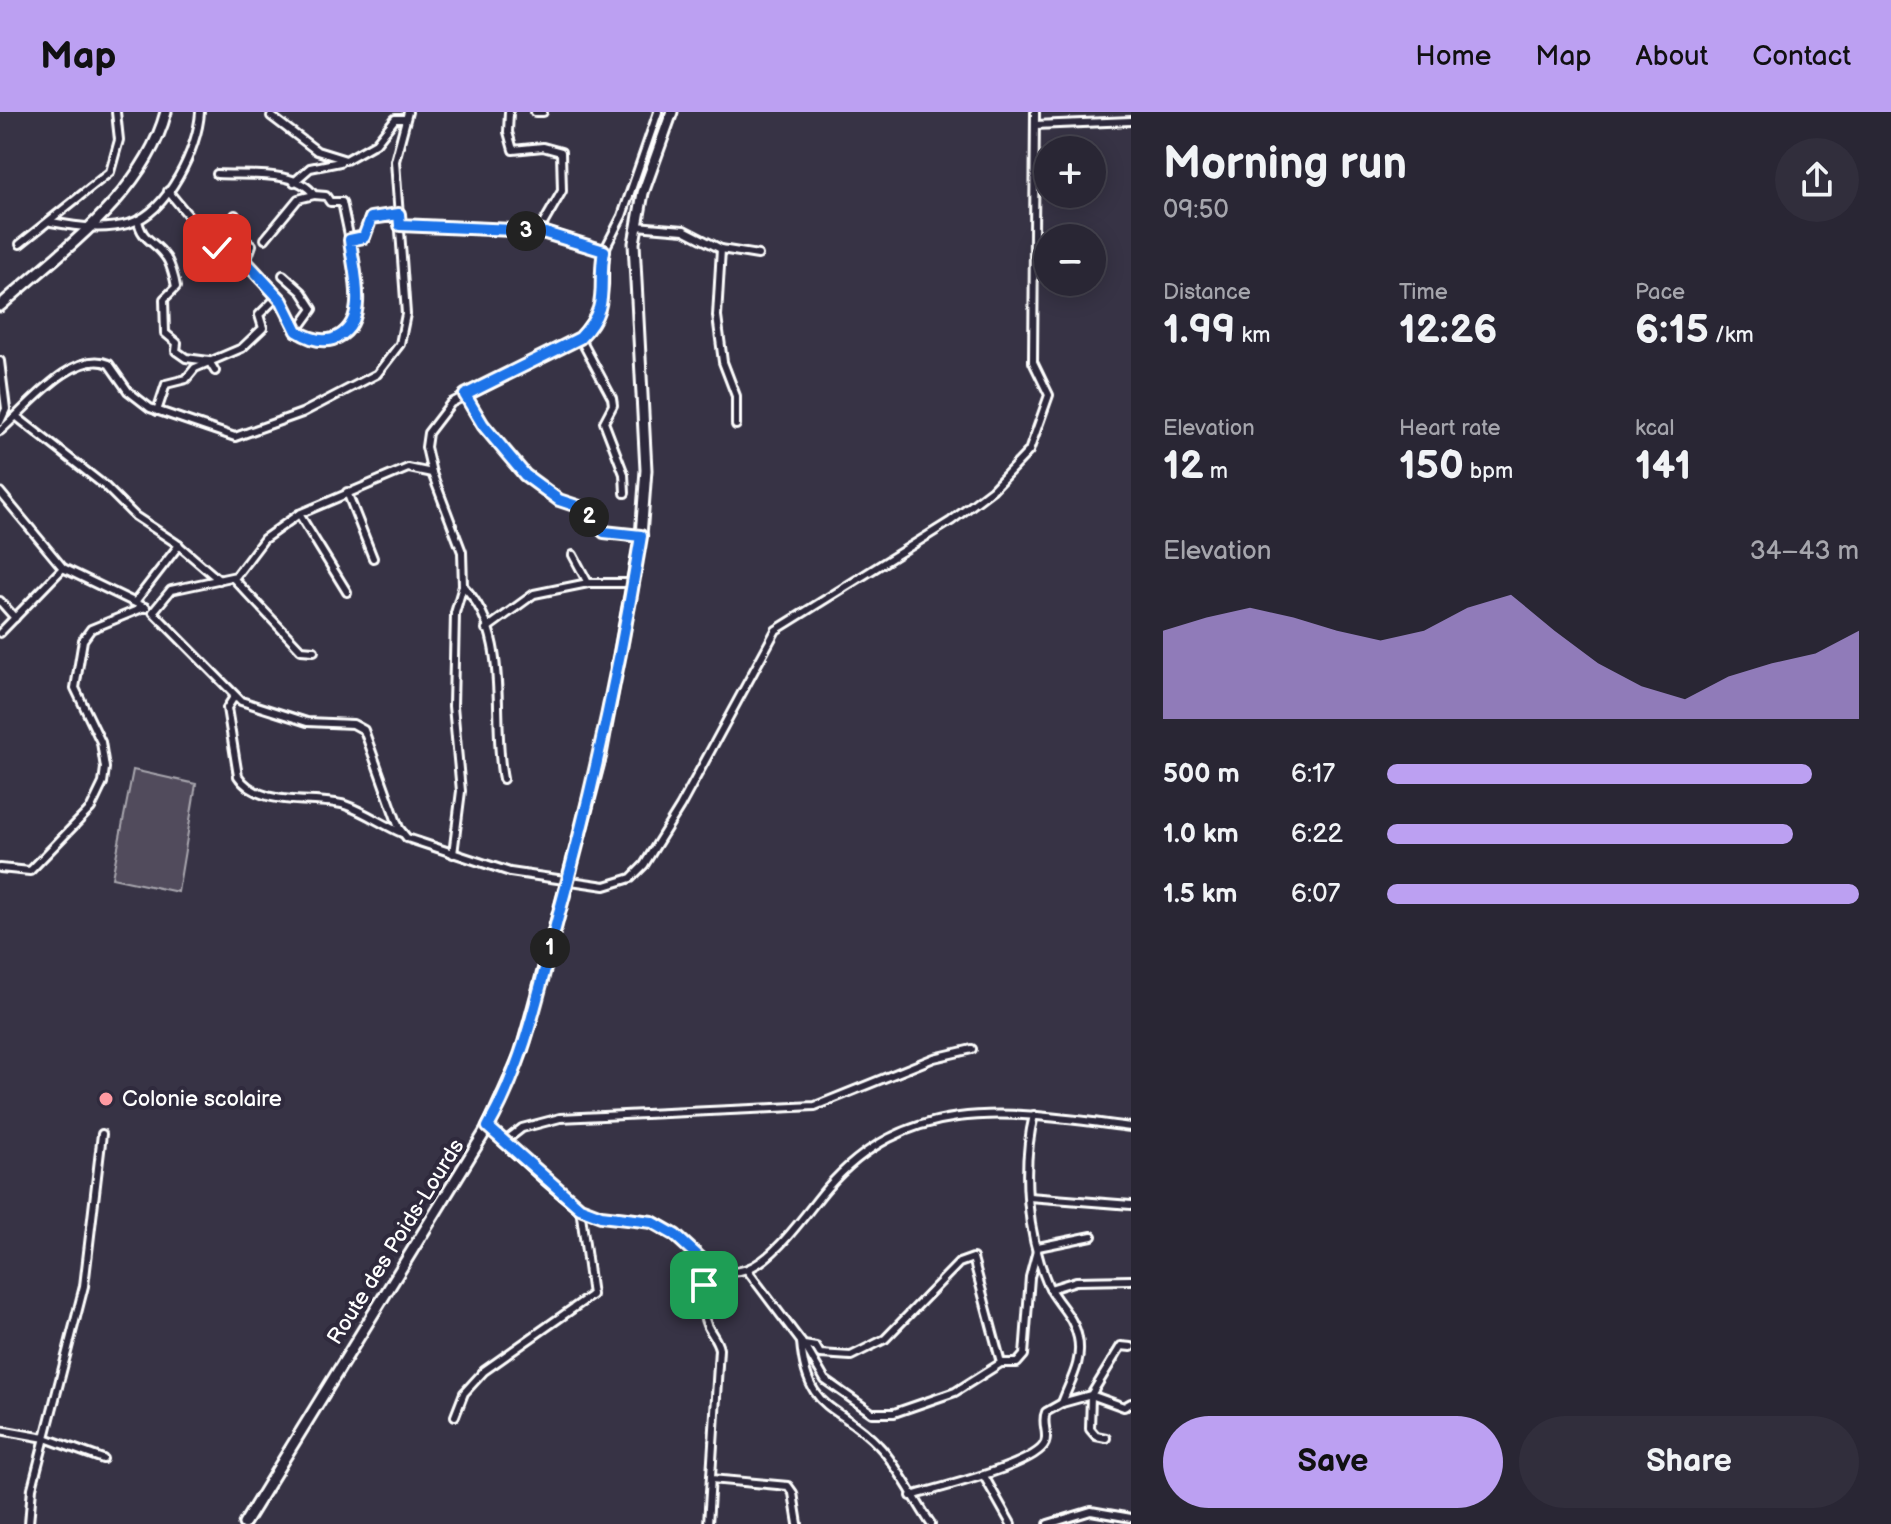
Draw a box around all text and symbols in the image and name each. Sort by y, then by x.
text: Map [40,34,116,79]
text: Home [1415,40,1491,73]
text: Map [1535,40,1592,73]
text: About [1636,40,1708,73]
text: Contact [1752,40,1851,73]
map controls [1034,136,1106,296]
button: + [1034,136,1106,208]
text: Morning run [1163,138,1407,191]
button: share [1775,138,1859,222]
text: 09:50 [1163,195,1229,226]
pin: 3 [506,211,546,251]
pin [183,214,251,282]
text: 3 [520,217,532,244]
button: − [1034,224,1106,296]
icon: check [195,226,239,270]
text: Distance [1163,279,1251,306]
text: Time [1399,279,1448,306]
text: Pace [1635,279,1685,306]
text: 1.99 [1163,306,1236,354]
text: 12:26 [1399,306,1498,354]
text: 6:15 [1635,306,1709,354]
text: km [1236,322,1270,349]
text: /km [1709,322,1754,349]
text: Elevation [1163,415,1255,442]
text: Heart rate [1399,415,1501,442]
text: kcal [1635,415,1674,442]
text: 12 [1163,442,1204,490]
text: 150 [1399,442,1464,490]
text: 141 [1635,442,1691,490]
text: m [1204,458,1228,485]
text: bpm [1464,458,1513,485]
pin: 2 [569,497,609,537]
text: 2 [582,503,596,530]
text: Elevation [1163,536,1271,567]
text: 34–43 m [1750,536,1859,567]
text: 500 m [1163,759,1240,790]
text: 6:17 [1291,759,1335,790]
text: 1.0 km [1163,819,1239,850]
text: 6:22 [1291,819,1343,850]
text: 1.5 km [1163,879,1238,910]
text: 6:07 [1291,879,1340,910]
pin: 1 [530,928,570,968]
text: 1 [545,934,555,961]
place label: Colonie scolaire [122,1086,282,1113]
marker: Colonie scolaire [97,1090,115,1108]
street label: Route des Poids-Lourds [322,1134,470,1350]
pin [670,1251,738,1319]
icon: arrive [682,1263,726,1307]
button: Save [1163,1416,1503,1508]
button: Share [1519,1416,1859,1508]

